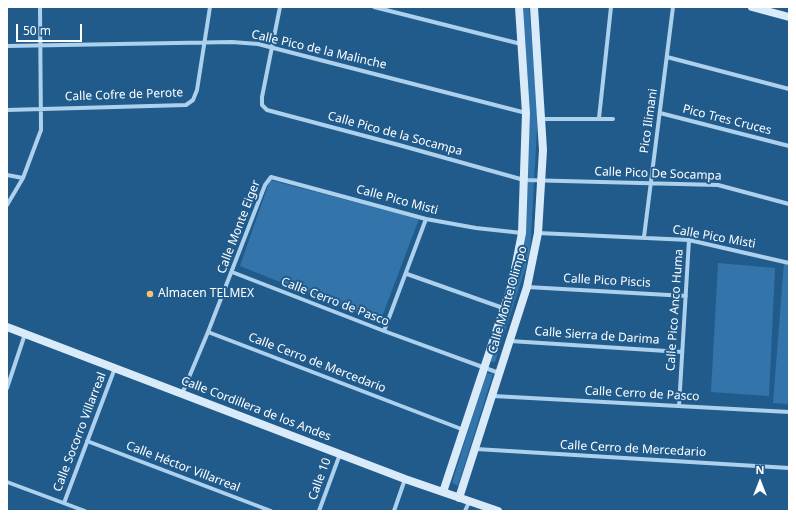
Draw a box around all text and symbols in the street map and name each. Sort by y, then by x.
scale bar [18,16,84,42]
text: 50 m [23,22,51,39]
street label: Calle Pico de la Malinche [250,27,388,73]
street label: Calle Cofre de Perote [65,86,183,104]
street label: Pico Ilimani [637,88,661,154]
street label: Pico Tres Cruces [681,102,773,138]
street label: Calle Pico de la Socampa [326,109,464,159]
street label: Calle Pico De Socampa [594,165,722,183]
street label: Calle Monte Eiger [215,178,263,276]
street label: Calle Pico Misti [355,182,439,218]
street label: Calle Pico Misti [671,223,757,251]
street label: Calle Monte Olimpo [486,244,530,356]
street label: Calle Pico Anco Huma [664,248,686,372]
street label: Calle Pico Piscis [563,272,651,290]
street label: Calle Cerro de Pasco [279,275,391,329]
place label: Almacen TELMEX [158,287,254,301]
marker: Almacen TELMEX [145,289,155,299]
street label: Calle Sierra de Darima [534,324,660,348]
street label: Calle Cerro de Mercedario [246,330,388,396]
street label: Calle Socorro Villarreal [51,370,109,494]
street label: Calle Cordillera de los Andes [179,374,333,444]
street label: Calle Cerro de Pasco [584,384,700,404]
street label: Calle Cerro de Mercedario [560,438,706,460]
street label: Calle Héctor Villarreal [124,439,242,495]
street label: Calle 10 [306,456,334,502]
north arrow [740,462,780,502]
text: N [756,462,764,477]

